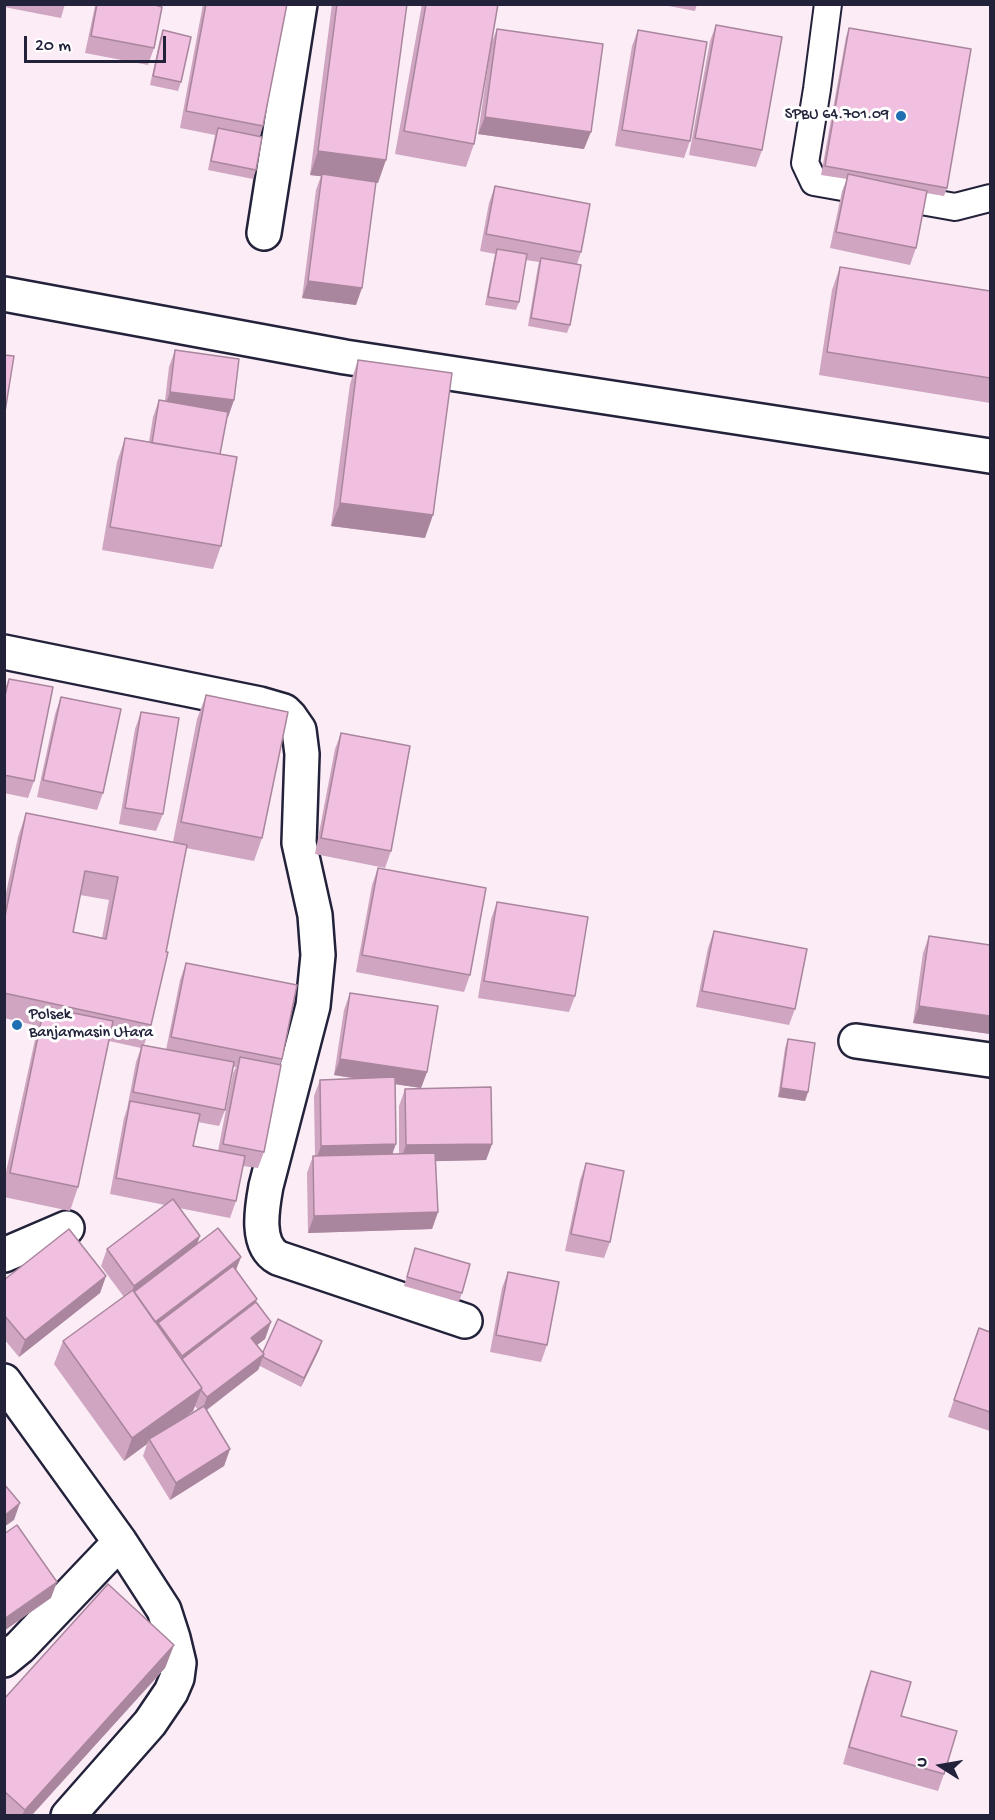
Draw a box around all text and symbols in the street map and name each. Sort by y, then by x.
scale bar [27,24,170,62]
text: 20 m [35,36,71,57]
place label: SPBU 64.701.09 [785,106,889,126]
marker: SPBU 64.701.09 [894,109,908,123]
place label: Polsek Banjarmasin Utara [29,1006,153,1044]
marker: Polsek Banjarmasin Utara [10,1018,24,1032]
north arrow [911,1736,971,1796]
text: U [913,1756,933,1769]

